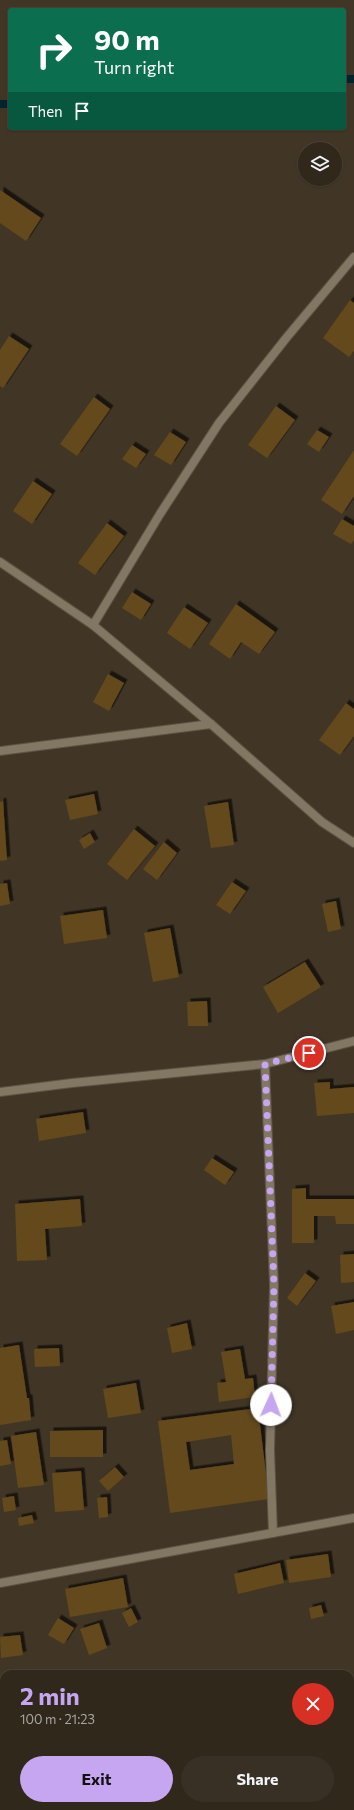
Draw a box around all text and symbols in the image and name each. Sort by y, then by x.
text: 90 m [94,22,160,56]
icon: right [28,24,80,76]
text: Turn right [94,56,174,78]
icon: arrive [71,100,93,122]
text: Then [28,102,63,120]
map controls [298,142,342,186]
button: layers [298,142,342,186]
pin [292,1036,326,1070]
icon: arrive [298,1042,320,1064]
position arrow [250,1384,292,1426]
text: 2 min [20,1681,80,1710]
button: close [292,1683,334,1725]
text: 100 m · 21:23 [20,1711,95,1727]
button: Exit [20,1756,173,1802]
button: Share [181,1756,334,1802]

